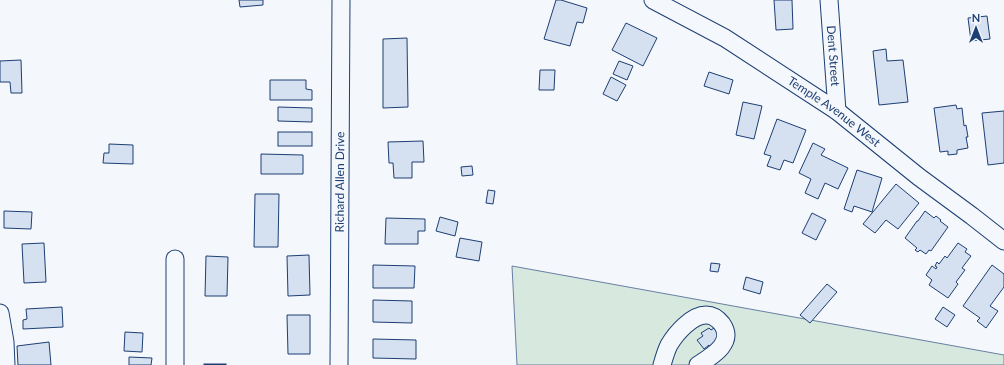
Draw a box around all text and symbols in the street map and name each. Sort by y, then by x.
north arrow [956,8,996,48]
text: N [972,11,980,24]
street label: Dent Street [824,25,843,87]
street label: Temple Avenue West [785,73,884,150]
street label: Richard Allen Drive [332,132,347,232]

